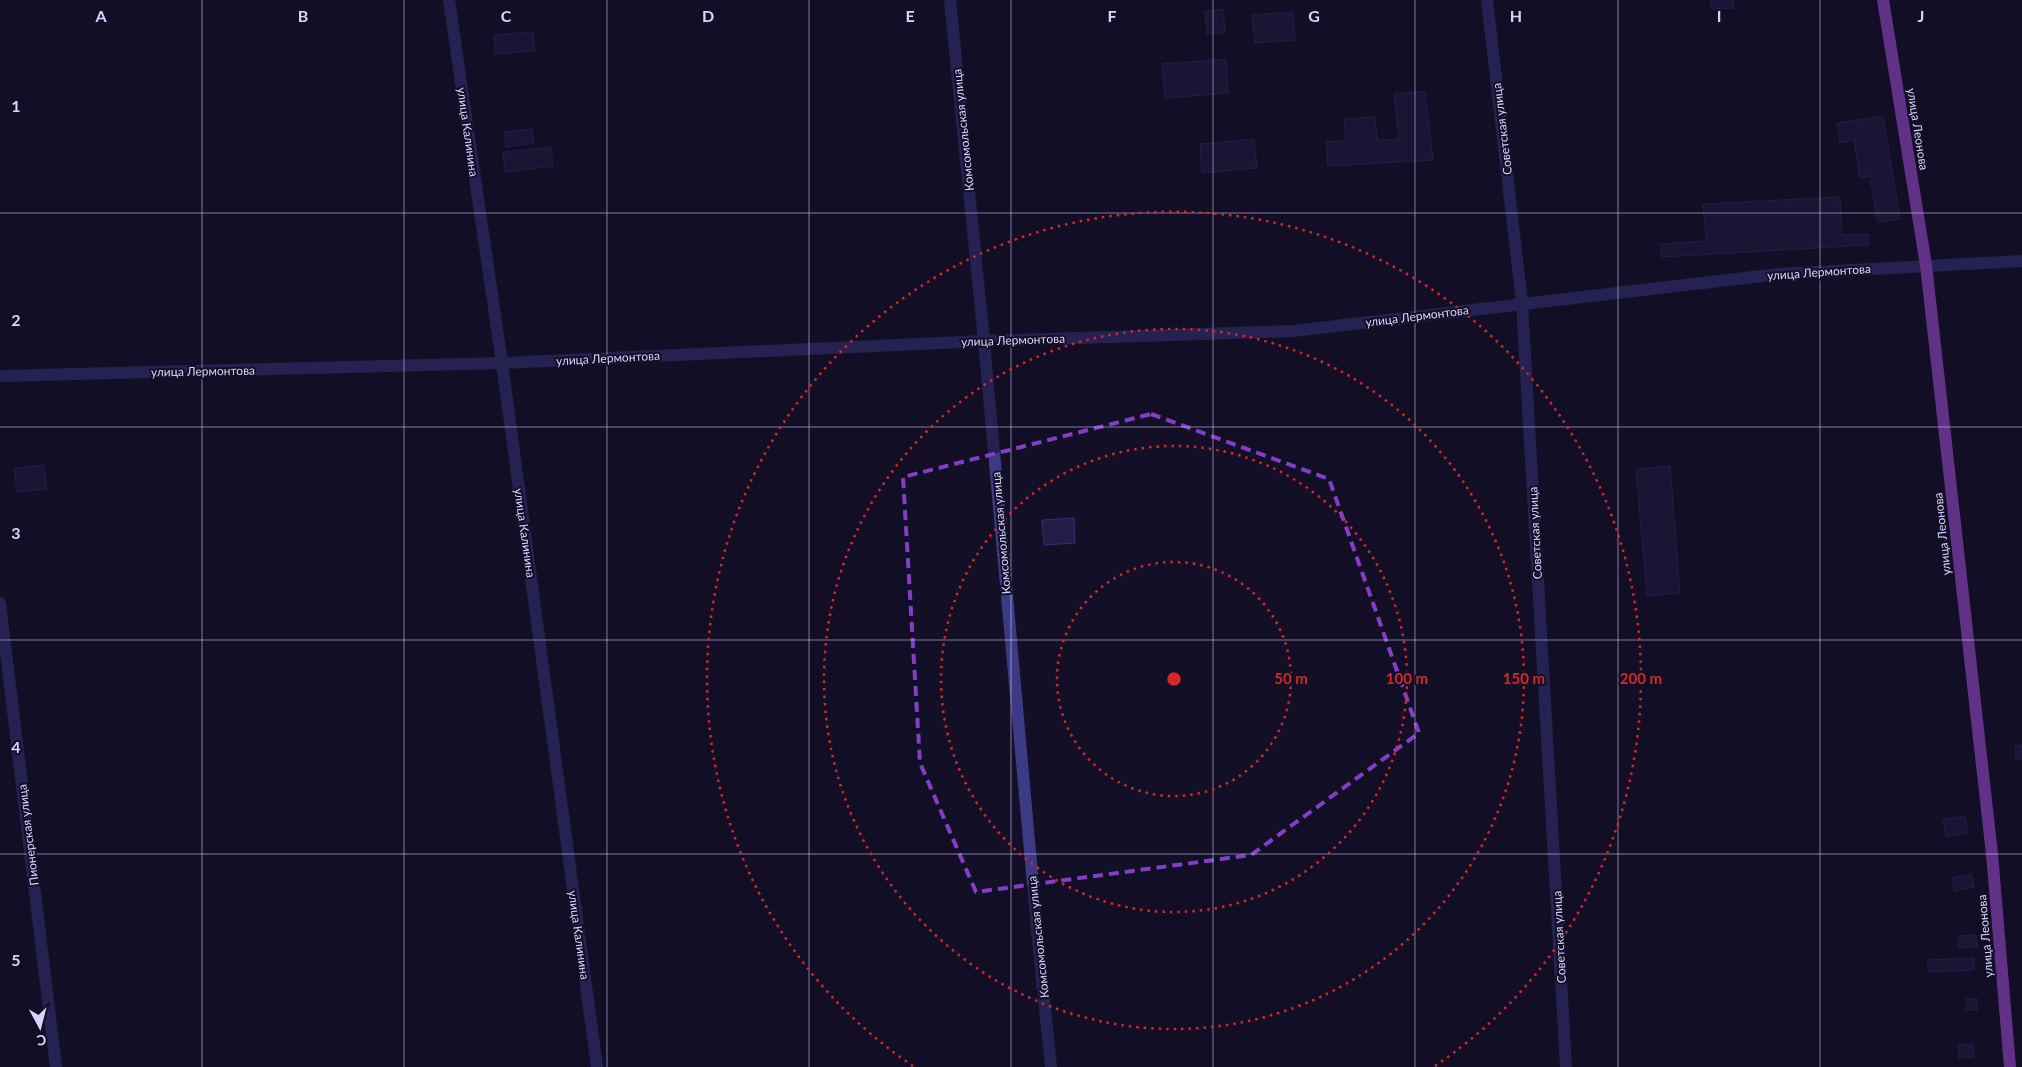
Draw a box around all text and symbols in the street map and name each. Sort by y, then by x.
text: A [94,6,107,25]
text: B [298,6,308,25]
text: C [501,6,512,25]
text: D [702,6,714,25]
text: E [905,6,915,25]
text: F [1107,6,1117,25]
text: G [1308,6,1320,25]
text: H [1510,6,1522,25]
text: I [1717,6,1721,25]
text: J [1918,6,1924,25]
street label: Комсомольская улица [949,68,977,192]
street label: Советская улица [1489,82,1515,176]
street label: улица Калинина [454,86,482,178]
street label: улица Леонова [1904,87,1932,171]
text: 1 [11,96,21,115]
street label: улица Лермонтова [1767,261,1871,283]
street label: улица Лермонтова [1364,302,1470,330]
text: 2 [11,310,21,329]
street label: улица Лермонтова [961,331,1065,349]
street label: улица Лермонтова [556,348,660,368]
street label: улица Лермонтова [151,363,255,379]
street label: Комсомольская улица [988,471,1014,595]
street label: Советская улица [1525,486,1545,580]
street label: улица Калинина [511,487,539,579]
street label: улица Леонова [1930,492,1954,576]
text: 3 [11,523,21,542]
text: 50 m [1274,669,1308,687]
text: 100 m [1386,669,1428,687]
text: 150 m [1503,669,1545,687]
text: 200 m [1620,669,1662,687]
centre of rings [1165,670,1183,688]
text: 4 [11,737,21,756]
street label: Пионерская улица [14,783,42,887]
street label: Комсомольская улица [1024,875,1052,999]
street label: улица Калинина [565,889,593,981]
street label: Советская улица [1549,890,1569,984]
street label: улица Леонова [1974,894,1996,978]
text: 5 [11,950,21,969]
north arrow [15,1002,65,1052]
text: С [35,1031,47,1049]

